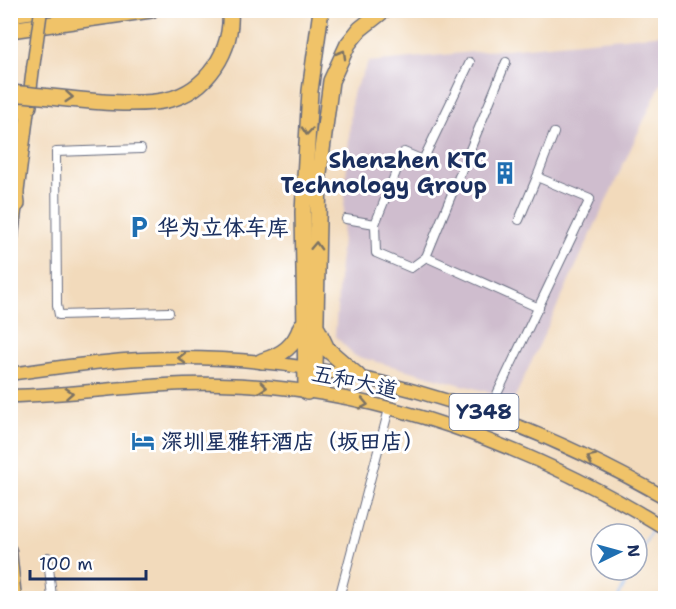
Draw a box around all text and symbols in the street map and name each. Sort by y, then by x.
one-way arrow [335,50,347,60]
one-way arrow [64,90,73,103]
one-way arrow [301,127,314,136]
place label: Shenzhen KTC Technology Group [281,146,487,200]
building icon: Shenzhen KTC Technology Group [492,160,518,186]
place label: 华为立体车库 [157,213,289,242]
parking icon: 华为立体车库 [126,214,152,240]
one-way arrow [310,241,323,250]
one-way arrow [178,352,187,364]
street label: 五和大道 [309,358,401,405]
one-way arrow [259,380,268,393]
one-way arrow [64,387,73,400]
road number: Y348 [450,394,518,430]
one-way arrow [359,397,369,410]
place label: 深圳星雅轩酒店（坂田店） [161,427,425,456]
hotel icon: 深圳星雅轩酒店（坂田店） [130,428,156,454]
one-way arrow [586,454,597,466]
north arrow [589,522,649,582]
scale bar [30,543,146,581]
text: N [622,544,644,558]
text: 100 m [39,552,93,576]

